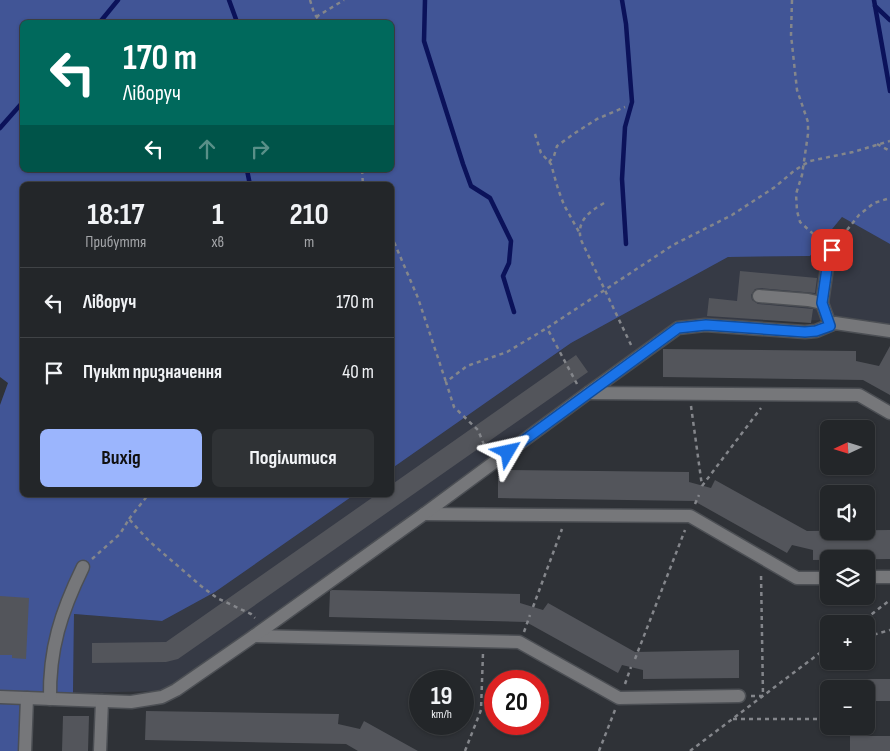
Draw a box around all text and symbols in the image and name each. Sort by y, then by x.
text: 170 m [123,37,197,80]
icon: left [40,40,105,105]
text: Ліворуч [123,80,181,107]
icon: left [140,135,168,163]
icon: ahead [193,135,221,163]
icon: right [246,135,274,163]
text: 18:17 [87,197,144,233]
text: 1 [212,197,224,233]
text: 210 [289,197,329,233]
pin [811,229,853,271]
text: Прибуття [85,233,146,252]
text: хв [212,233,224,252]
text: m [304,233,314,252]
icon: arrive [818,236,846,264]
icon: left [40,289,68,317]
text: Ліворуч [83,291,136,314]
text: 170 m [336,291,374,314]
icon: arrive [40,359,68,387]
text: Пункт призначення [83,361,222,384]
text: 40 m [342,361,374,384]
north arrow [820,420,875,475]
map controls [820,420,875,735]
position arrow [481,425,533,477]
button: Вихід [40,429,202,487]
button: Поділитися [212,429,374,487]
button: sound [820,485,875,540]
button: layers [820,550,875,605]
button: + [820,615,875,670]
speed limit sign: 20 [484,670,549,735]
button: − [820,680,875,735]
text: 19 [431,681,452,712]
text: km/h [431,707,452,722]

